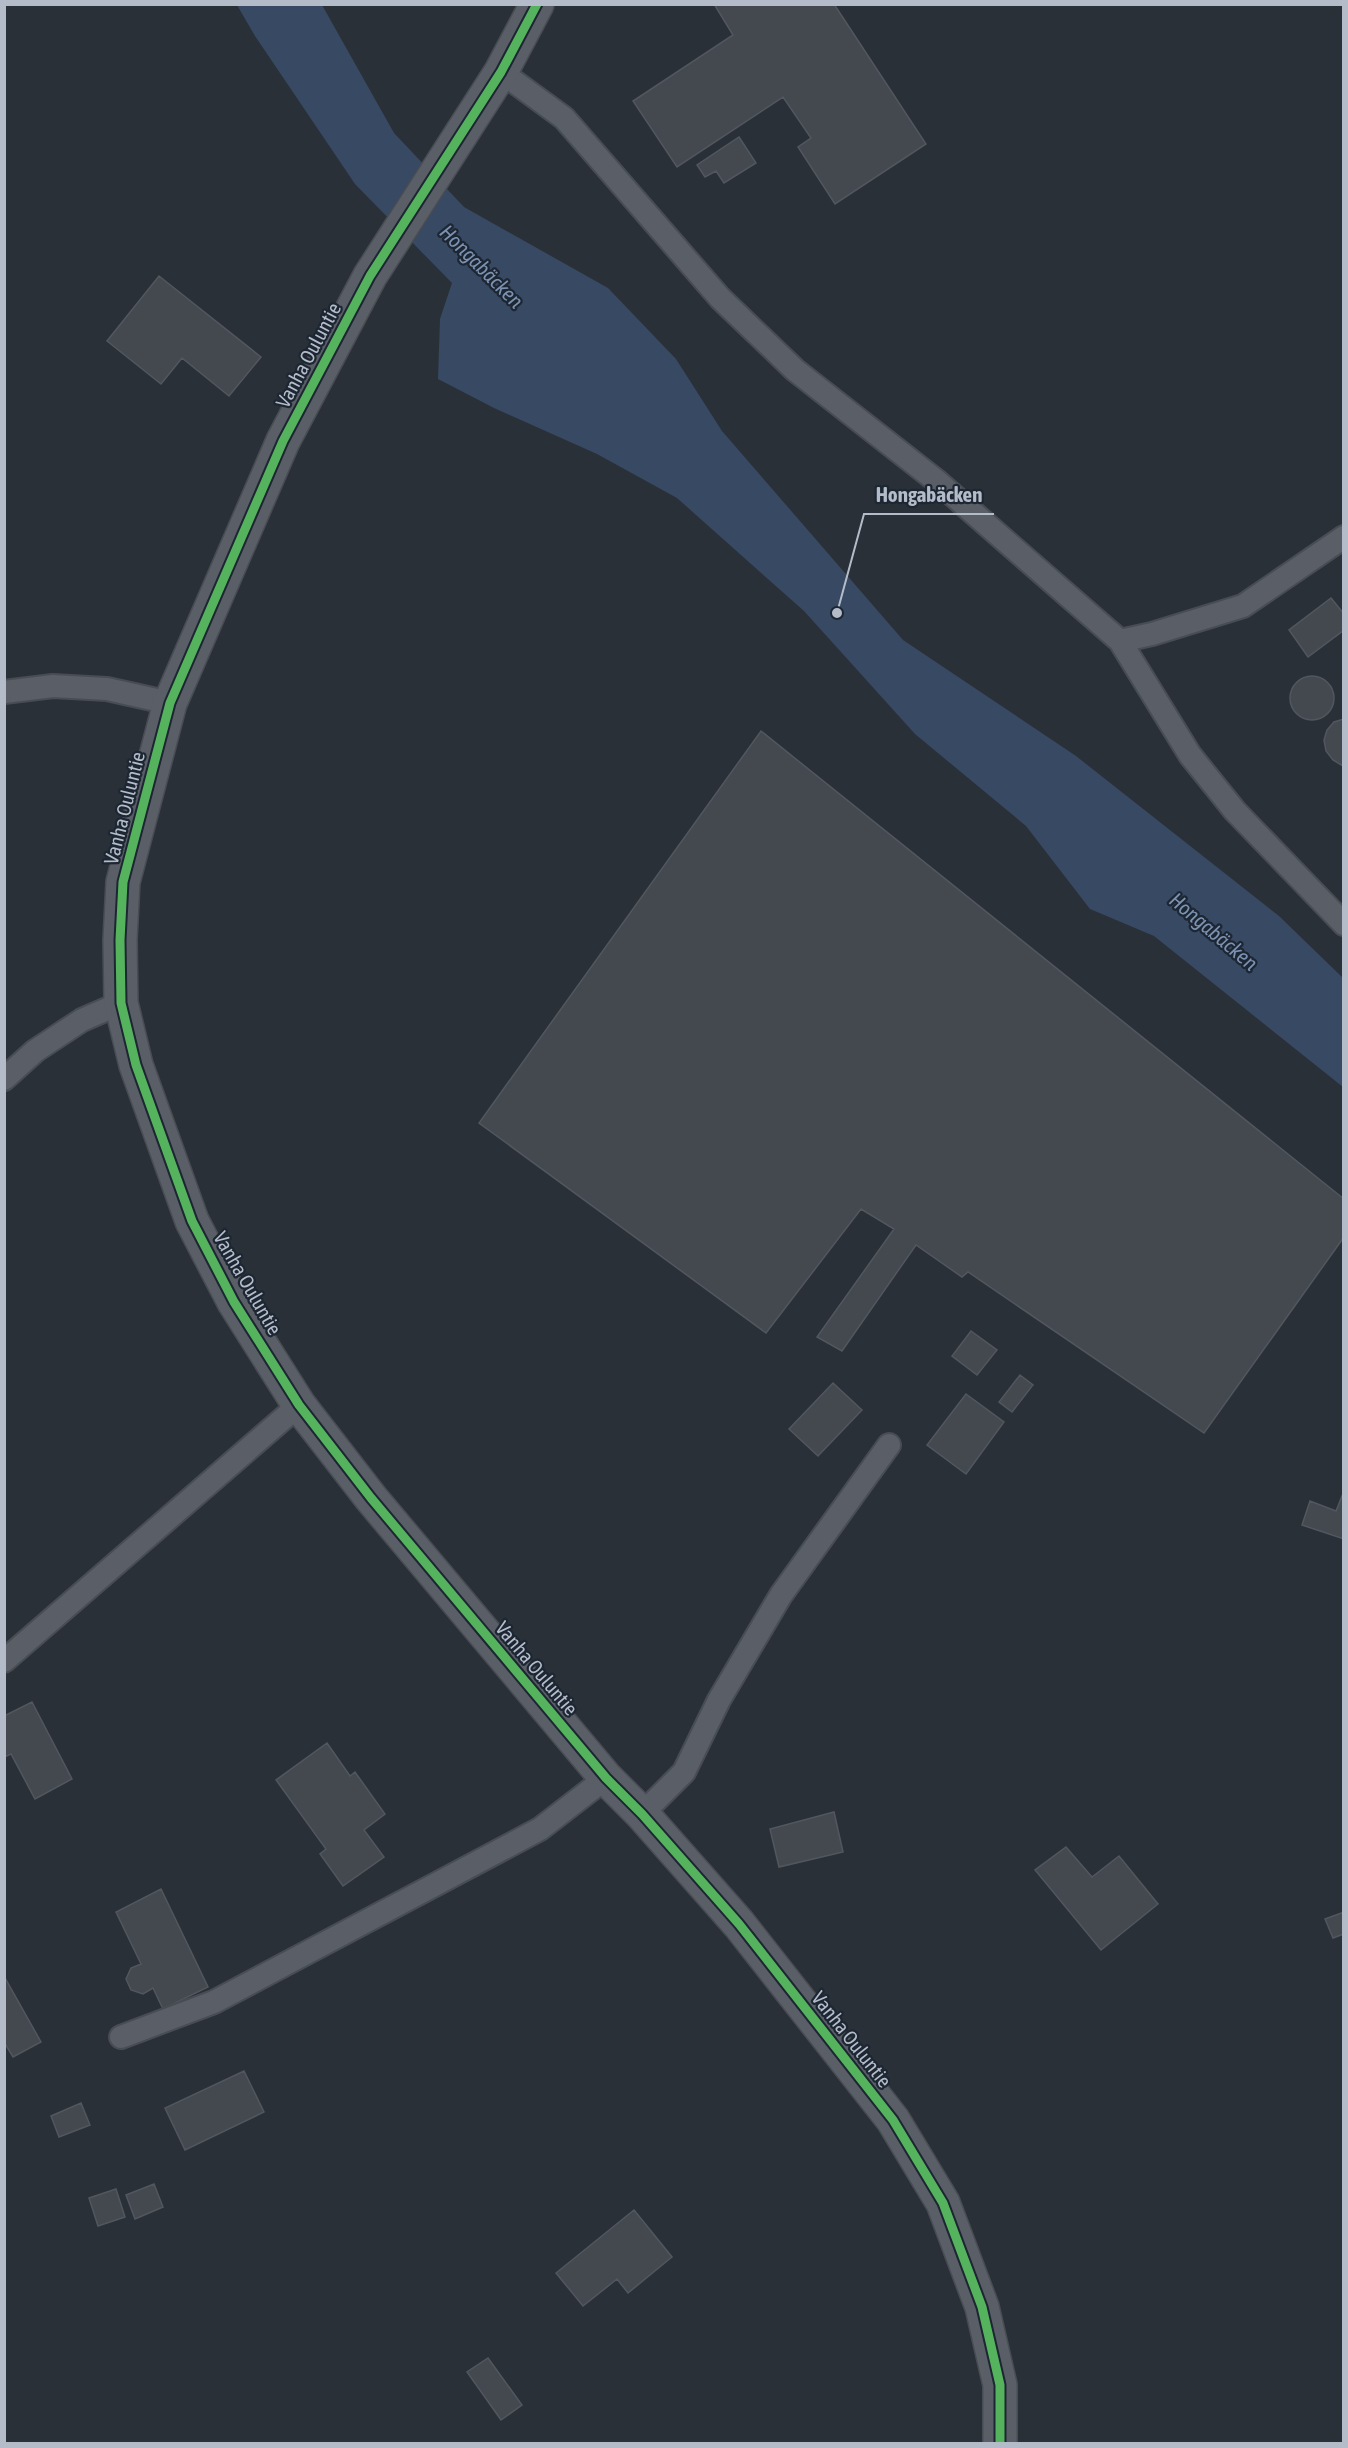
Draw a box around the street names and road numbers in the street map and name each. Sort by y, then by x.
street label: Vanha Ouluntie [271,299,345,411]
street label: Vanha Ouluntie [99,749,149,867]
street label: Vanha Ouluntie [209,1227,287,1339]
street label: Vanha Ouluntie [491,1616,583,1720]
street label: Vanha Ouluntie [807,1986,897,2092]

